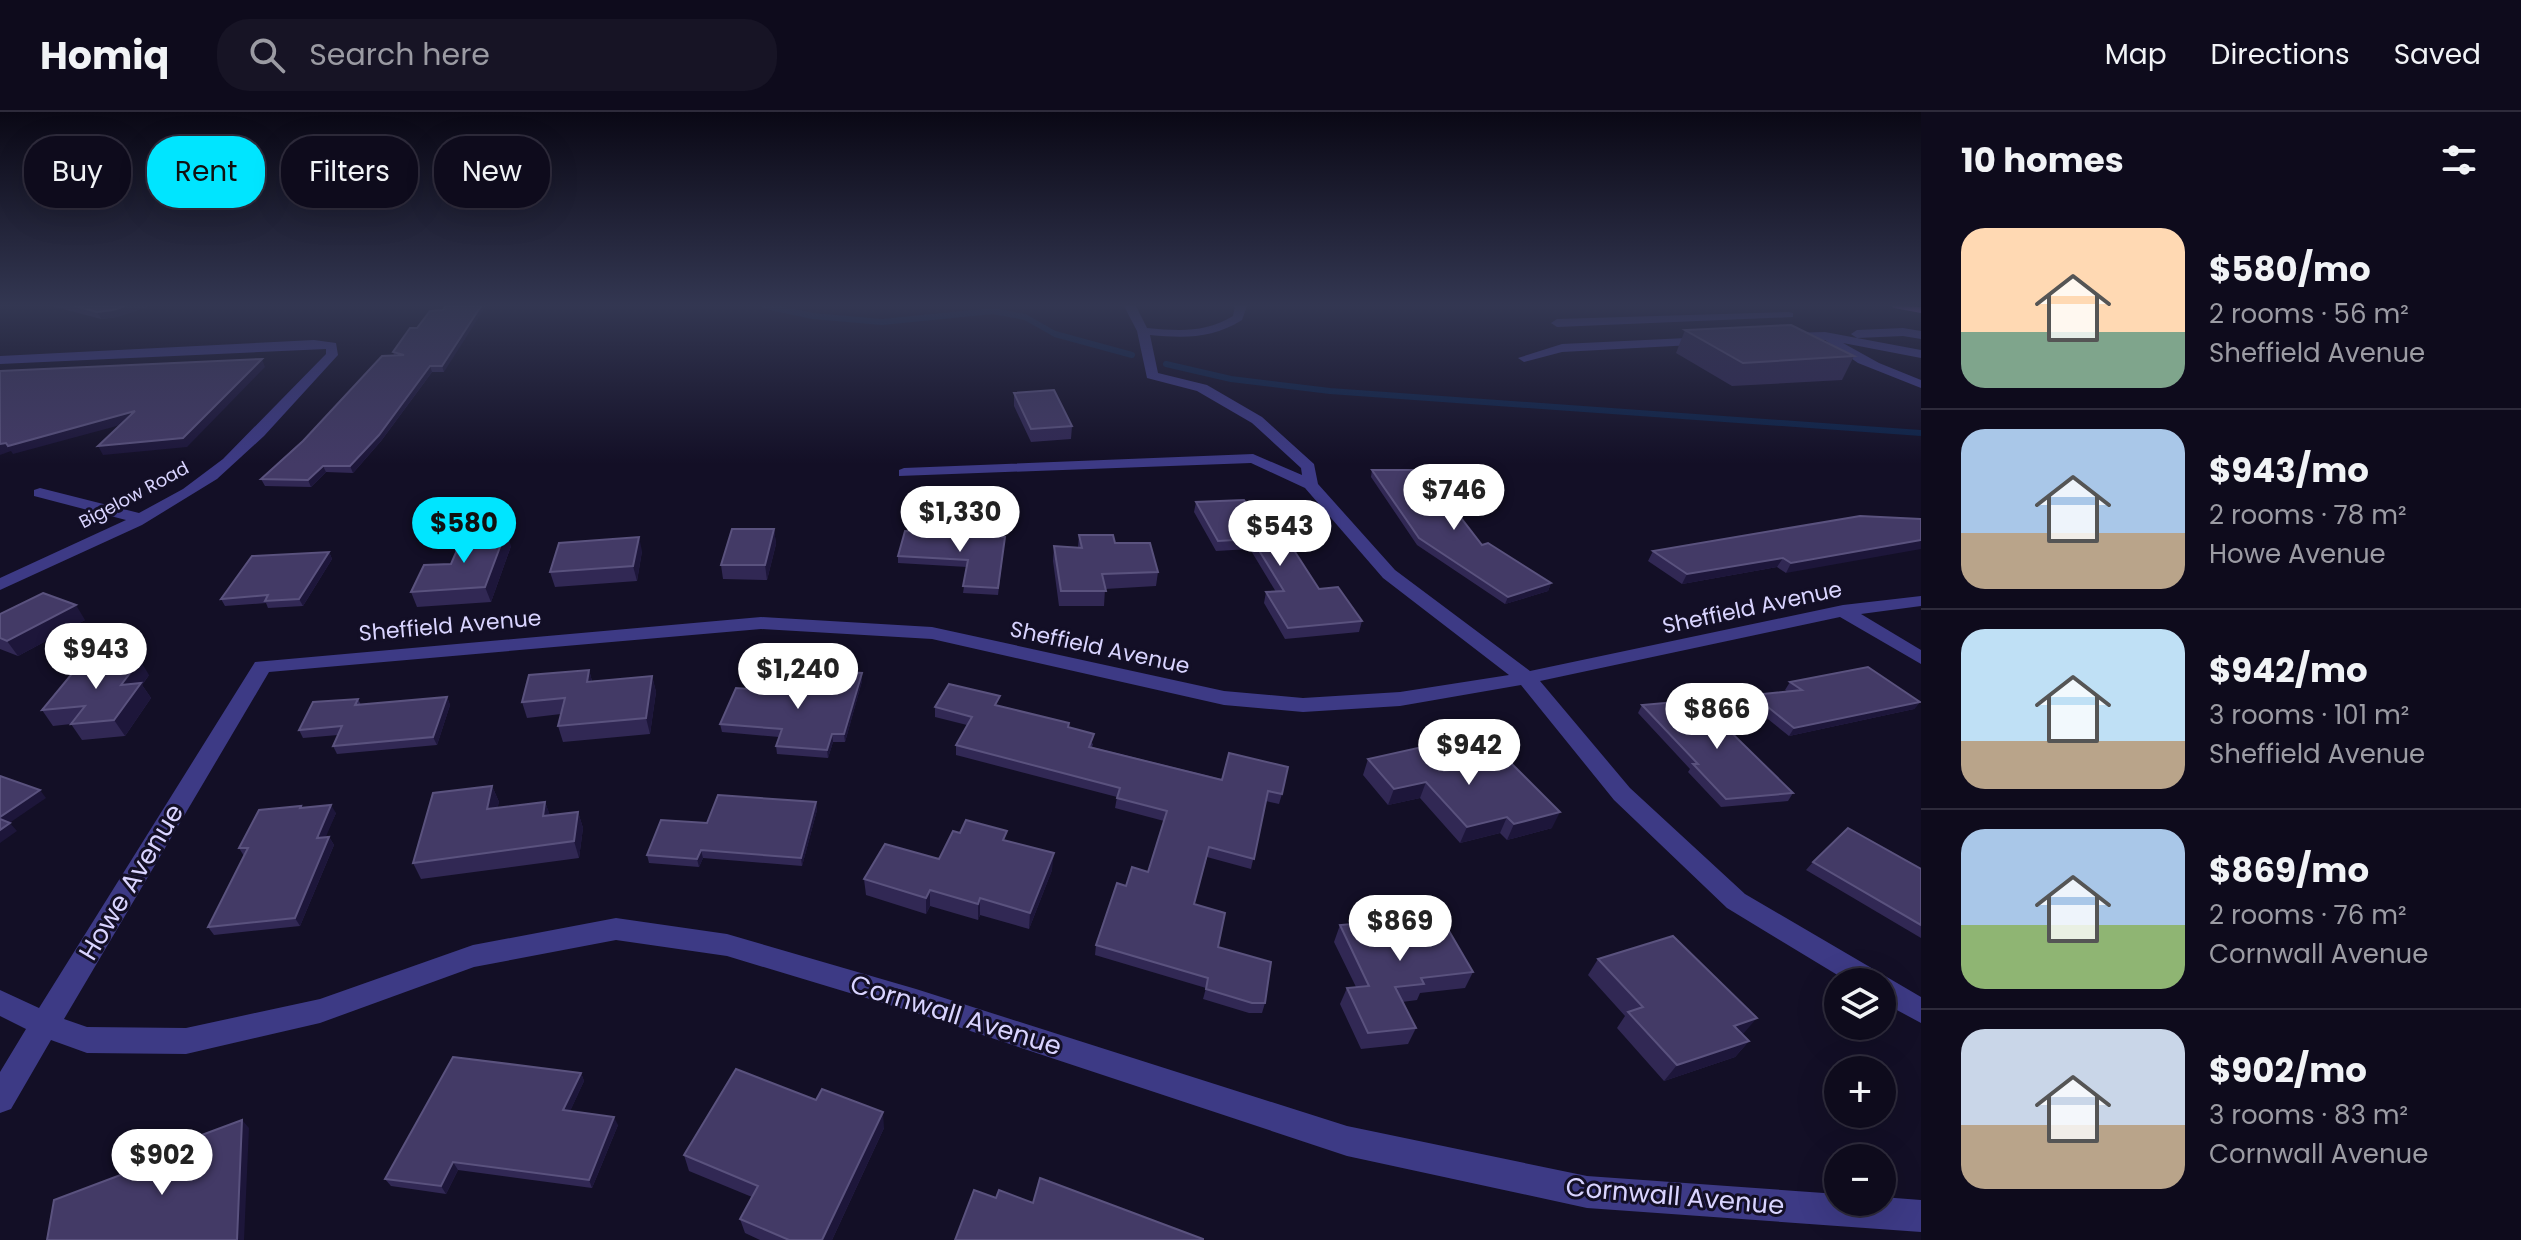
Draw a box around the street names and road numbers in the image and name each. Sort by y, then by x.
street label: Bigelow Road [74,455,193,534]
street label: Sheffield Avenue [1659,573,1845,642]
street label: Sheffield Avenue [358,602,543,649]
street label: Sheffield Avenue [1007,613,1193,682]
street label: Howe Avenue [70,797,192,967]
street label: Cornwall Avenue [846,966,1066,1064]
street label: Cornwall Avenue [1564,1169,1786,1223]

